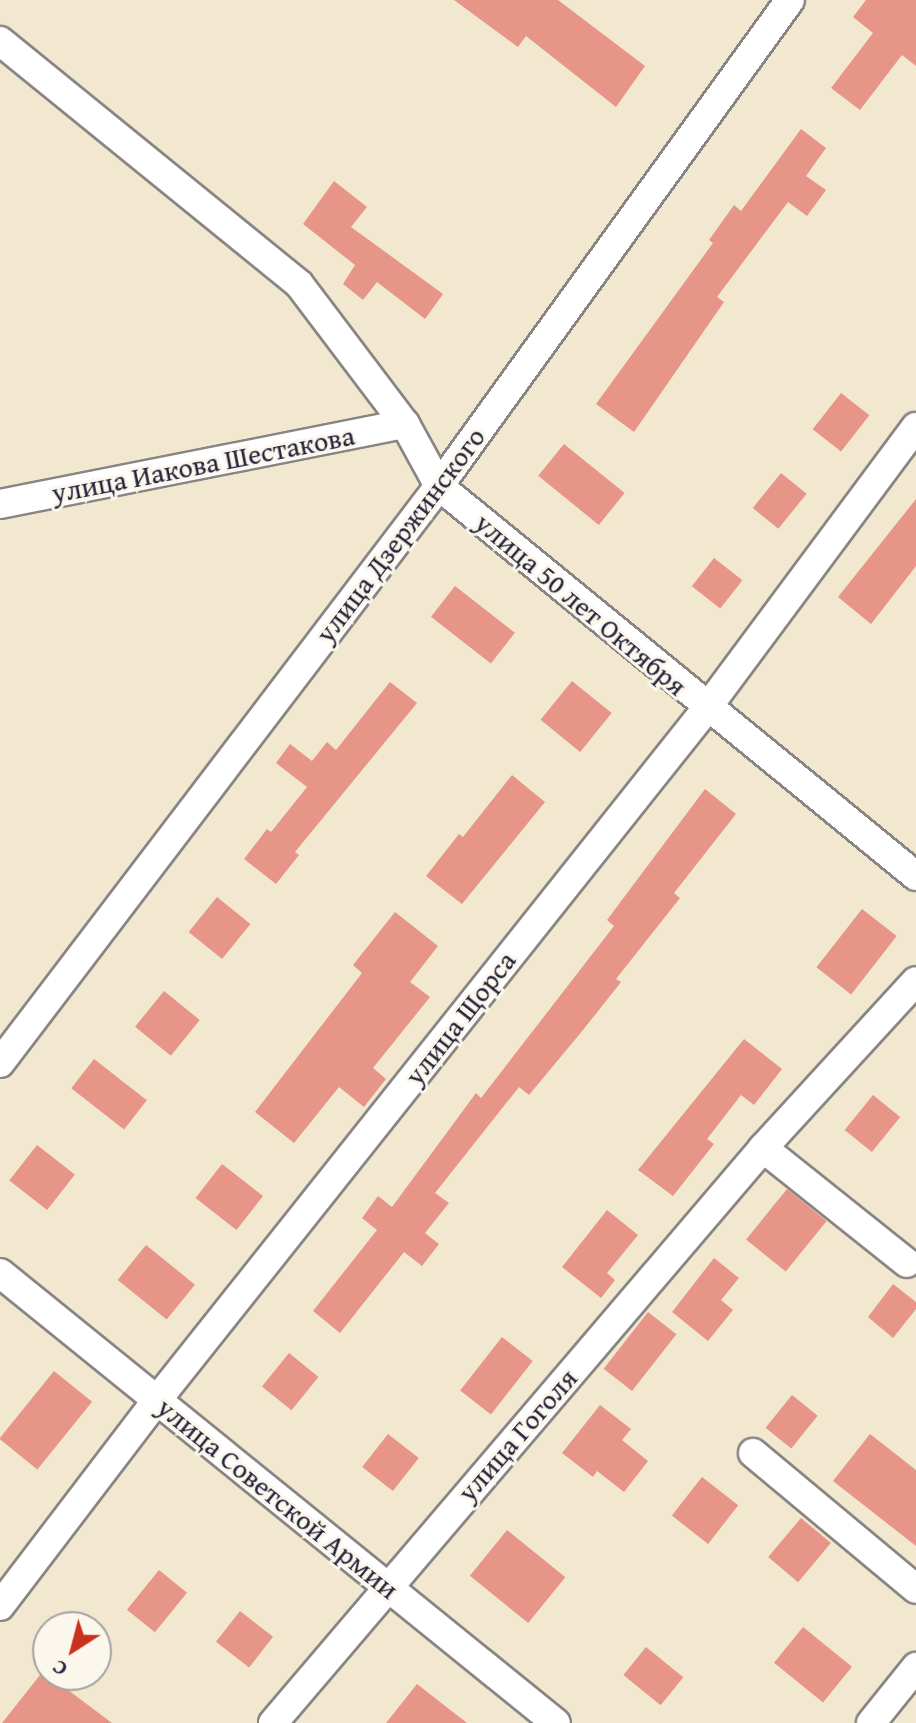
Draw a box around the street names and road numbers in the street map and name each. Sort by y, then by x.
street label: улица Иакова Шестакова [49,418,357,510]
street label: улица Дзержинского [308,421,492,649]
street label: улица 50 лет Октября [468,506,694,702]
street label: улица Щорса [397,944,523,1092]
street label: улица Гоголя [450,1362,584,1508]
street label: улица Советской Армии [150,1390,406,1606]

